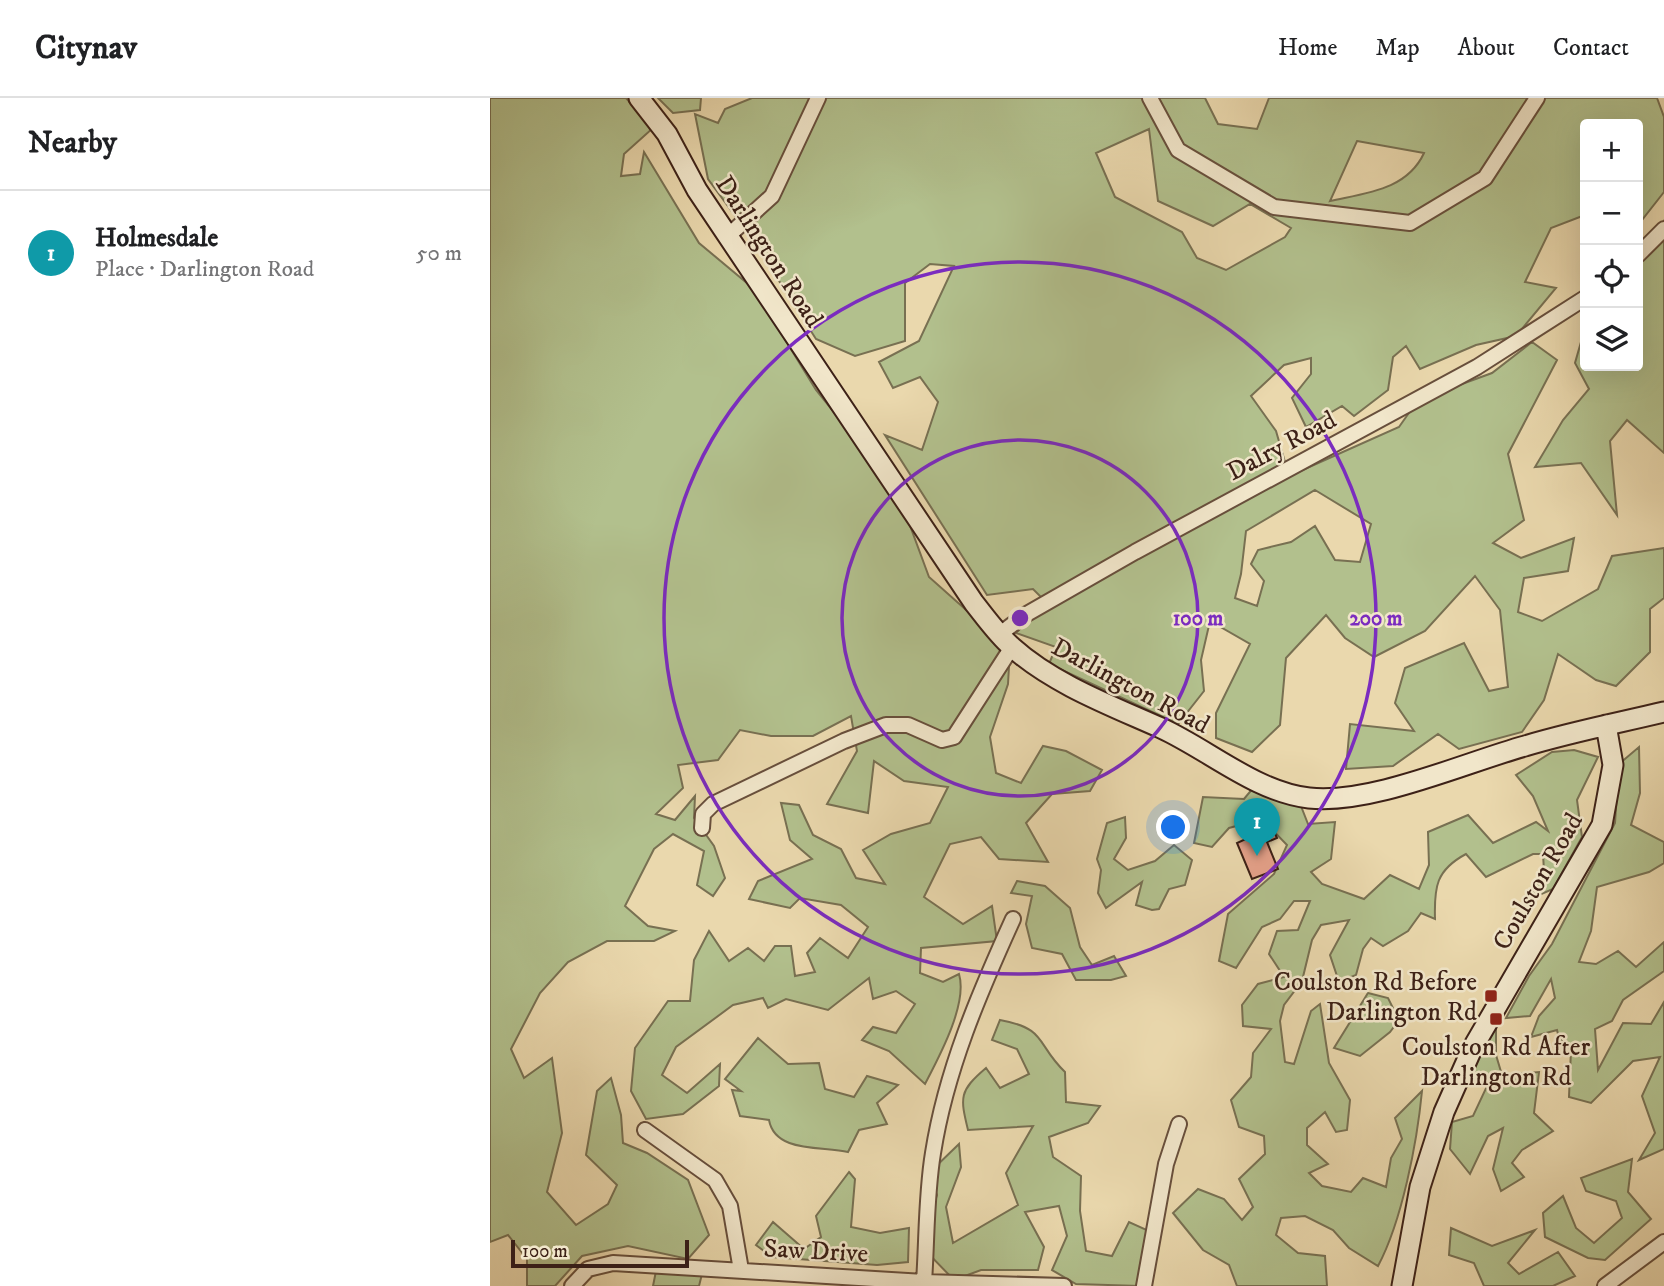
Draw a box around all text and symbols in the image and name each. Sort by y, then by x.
text: Citynav [35,28,137,69]
text: Home [1278,33,1337,63]
text: Map [1375,33,1420,63]
text: About [1458,33,1515,63]
text: Contact [1553,33,1629,63]
map controls [1580,119,1643,371]
button: + [1580,119,1643,182]
text: Nearby [28,125,117,162]
street label: Darlington Road [707,170,830,334]
button: − [1580,182,1643,245]
text: Holmesdale [95,222,218,255]
text: 1 [47,239,55,268]
text: 50 m [416,239,462,268]
button: locate [1580,245,1643,308]
text: Place · Darlington Road [95,255,314,284]
button: layers [1580,308,1643,371]
street label: Dalry Road [1221,404,1342,489]
centre of rings [1008,606,1032,630]
text: 100 m [1173,606,1223,632]
text: 200 m [1349,606,1403,632]
street label: Darlington Road [1045,631,1215,742]
pin: 1 [1234,798,1280,856]
street label: Coulston Road [1486,807,1591,956]
your location [1156,810,1190,844]
place label: Coulston Rd Before Darlington Rd [1274,966,1477,1029]
marker: Coulston Rd Before Darlington Rd [1483,988,1499,1004]
marker: Coulston Rd After Darlington Rd [1488,1011,1504,1027]
place label: Coulston Rd After Darlington Rd [1402,1031,1591,1094]
street label: Saw Drive [763,1232,869,1271]
scale bar [511,1237,690,1269]
text: 100 m [522,1240,568,1263]

